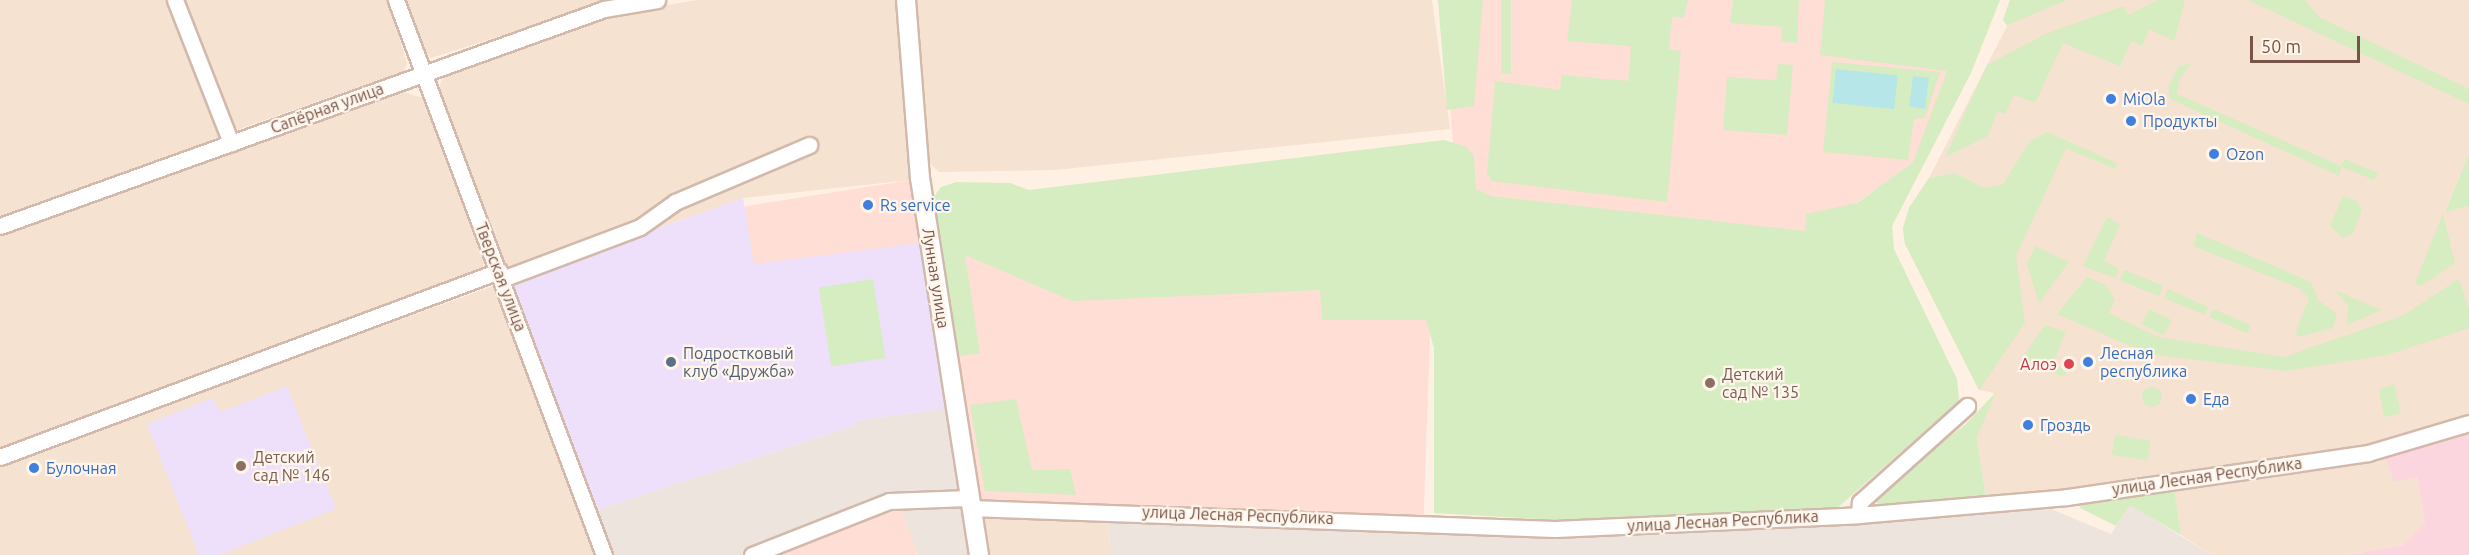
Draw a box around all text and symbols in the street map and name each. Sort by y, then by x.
scale bar [2253,24,2362,62]
text: 50 m [2261,36,2301,56]
street label: Сапёрная улица [268,79,386,137]
place label: MiOla [2123,89,2166,109]
marker: MiOla [2104,92,2118,106]
place label: Продукты [2143,111,2218,131]
marker: Продукты [2124,114,2138,128]
place label: Ozon [2226,144,2264,164]
marker: Ozon [2207,147,2221,161]
place label: Rs service [880,195,951,215]
marker: Rs service [861,198,875,212]
street label: Тверская улица [471,220,531,334]
street label: Лунная улица [919,226,953,330]
place label: Подростковый клуб «Дружба» [683,343,794,381]
place label: Лесная республика [2100,343,2187,381]
place label: Алоэ [2020,354,2057,374]
marker: Подростковый клуб «Дружба» [664,355,678,369]
marker: Лесная республика [2081,355,2095,369]
marker: Алоэ [2062,357,2076,371]
place label: Детский сад № 135 [1722,364,1799,402]
marker: Детский сад № 135 [1703,376,1717,390]
place label: Еда [2203,389,2230,409]
marker: Еда [2184,392,2198,406]
place label: Гроздь [2040,415,2091,435]
marker: Гроздь [2021,418,2035,432]
place label: Детский сад № 146 [253,447,330,485]
street label: улица Лесная Республика [2111,453,2303,499]
place label: Булочная [46,458,117,478]
marker: Детский сад № 146 [234,459,248,473]
marker: Булочная [27,461,41,475]
street label: улица Лесная Республика [1142,502,1334,528]
street label: улица Лесная Республика [1627,506,1819,536]

